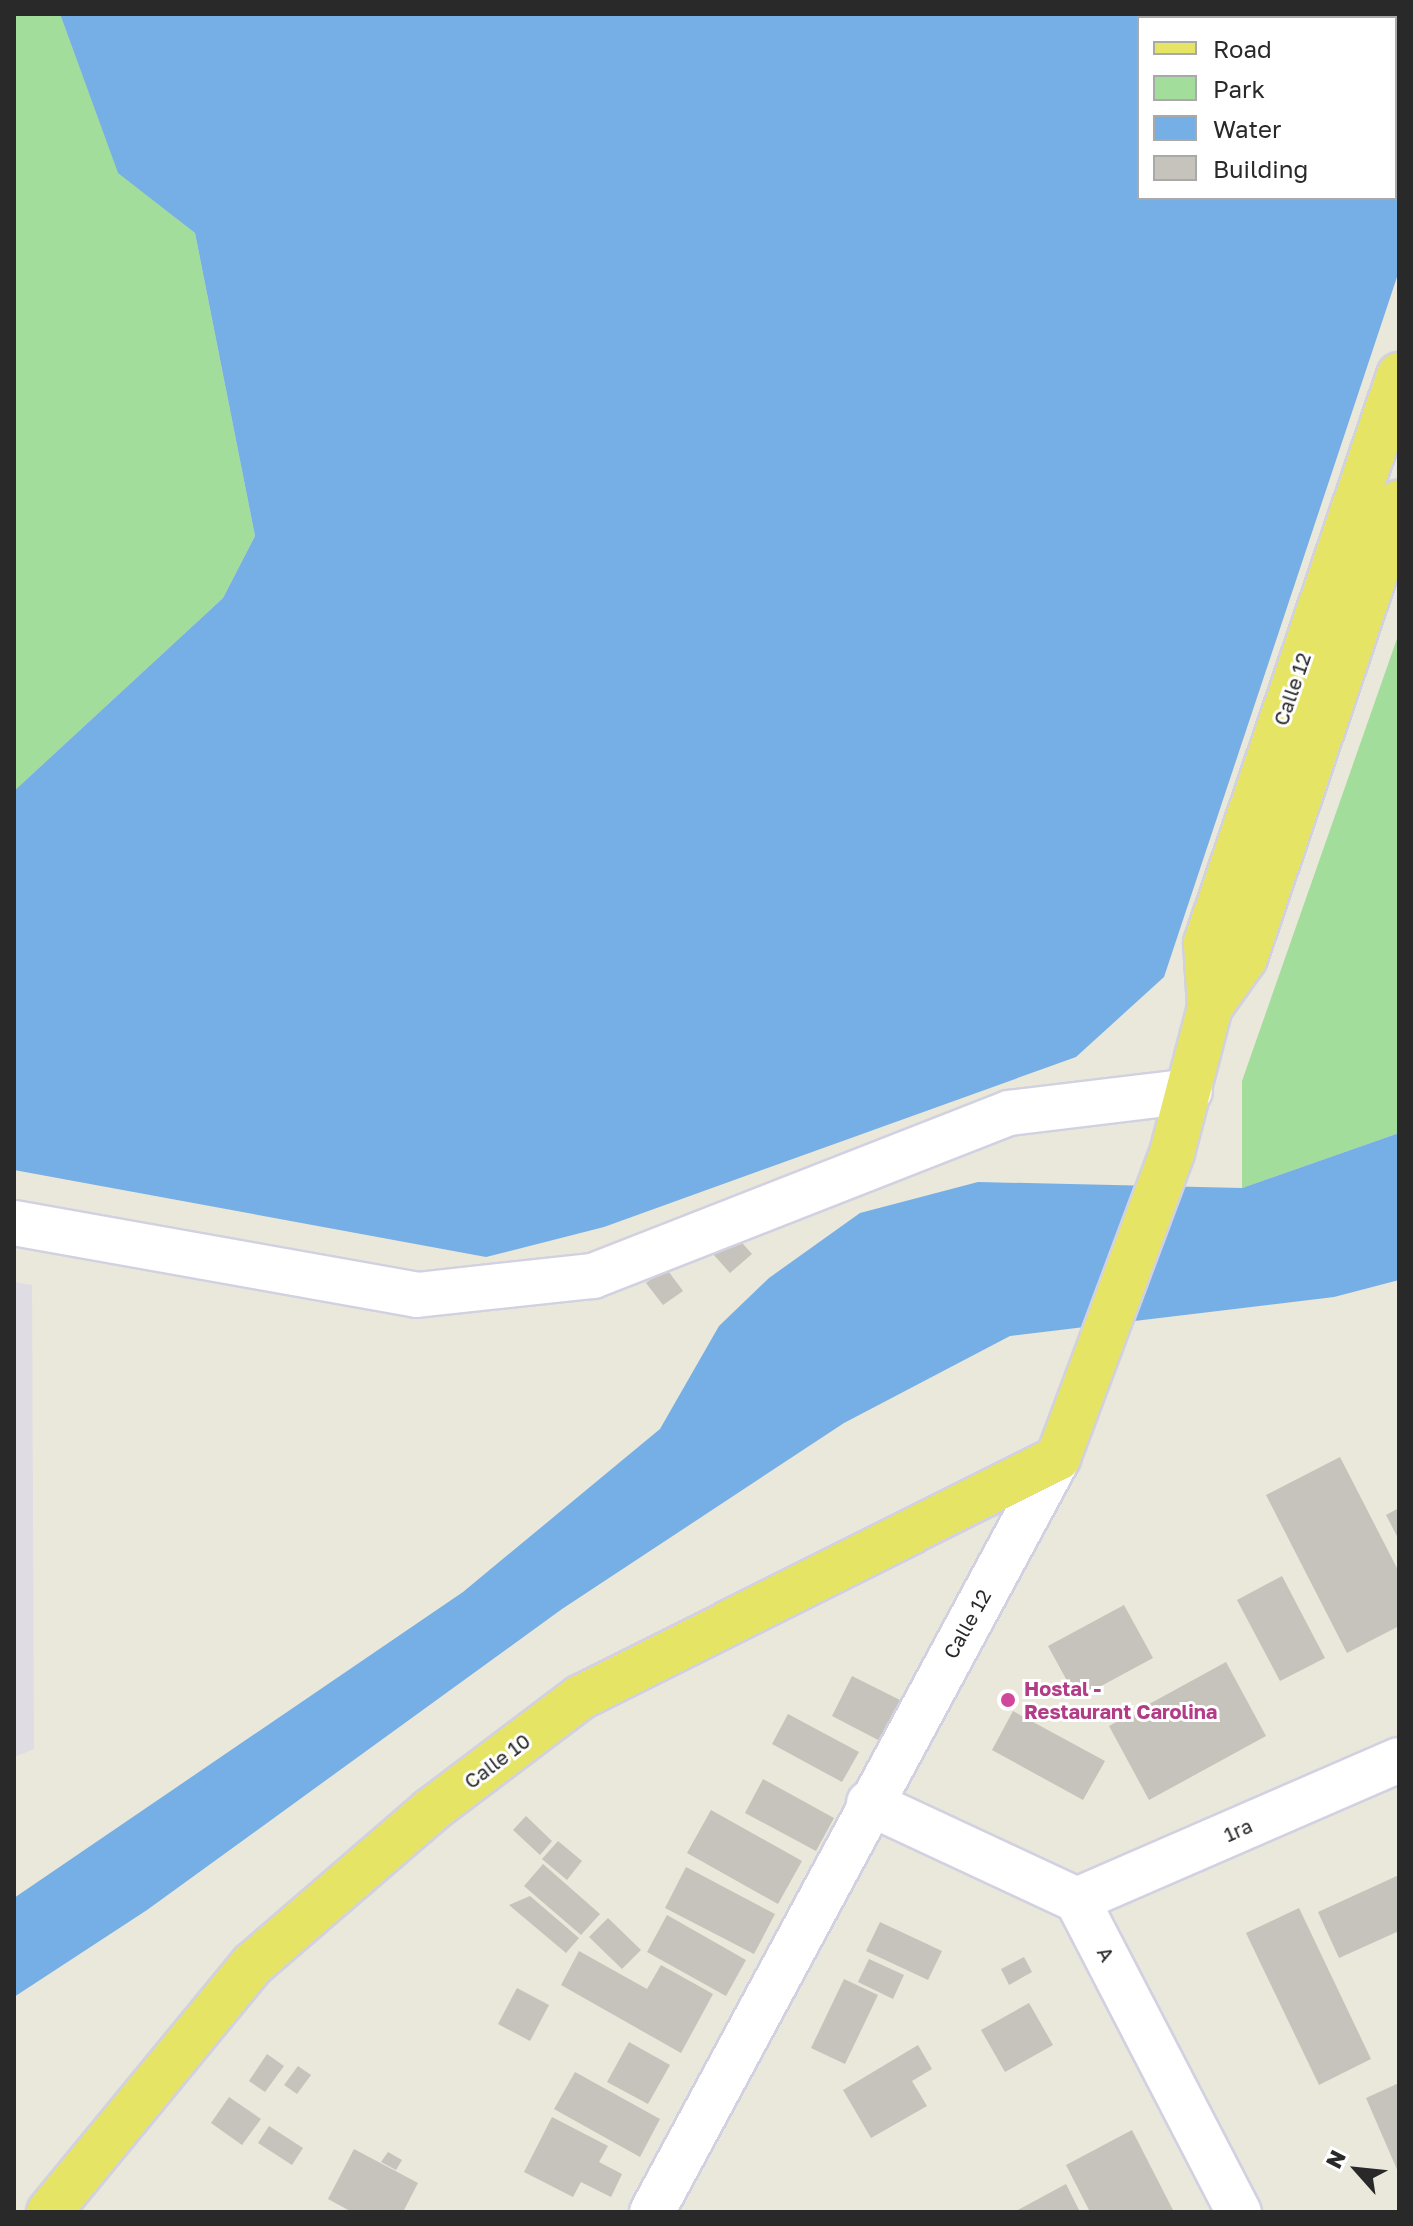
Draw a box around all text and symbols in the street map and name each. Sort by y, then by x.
legend [1137,16,1397,200]
text: Road [1213,34,1272,63]
text: Park [1213,74,1265,103]
text: Water [1213,114,1281,143]
text: Building [1213,154,1308,183]
street label: Calle 12 [1268,649,1316,729]
street label: Calle 12 [938,1585,996,1663]
place label: Hostal - Restaurant Carolina [1024,1676,1217,1723]
marker: Hostal - Restaurant Carolina [999,1691,1017,1709]
street label: Calle 10 [459,1728,535,1794]
street label: 1ra [1220,1813,1256,1847]
street label: A [1092,1942,1120,1966]
north arrow [1317,2130,1397,2210]
text: N [1319,2145,1351,2172]

